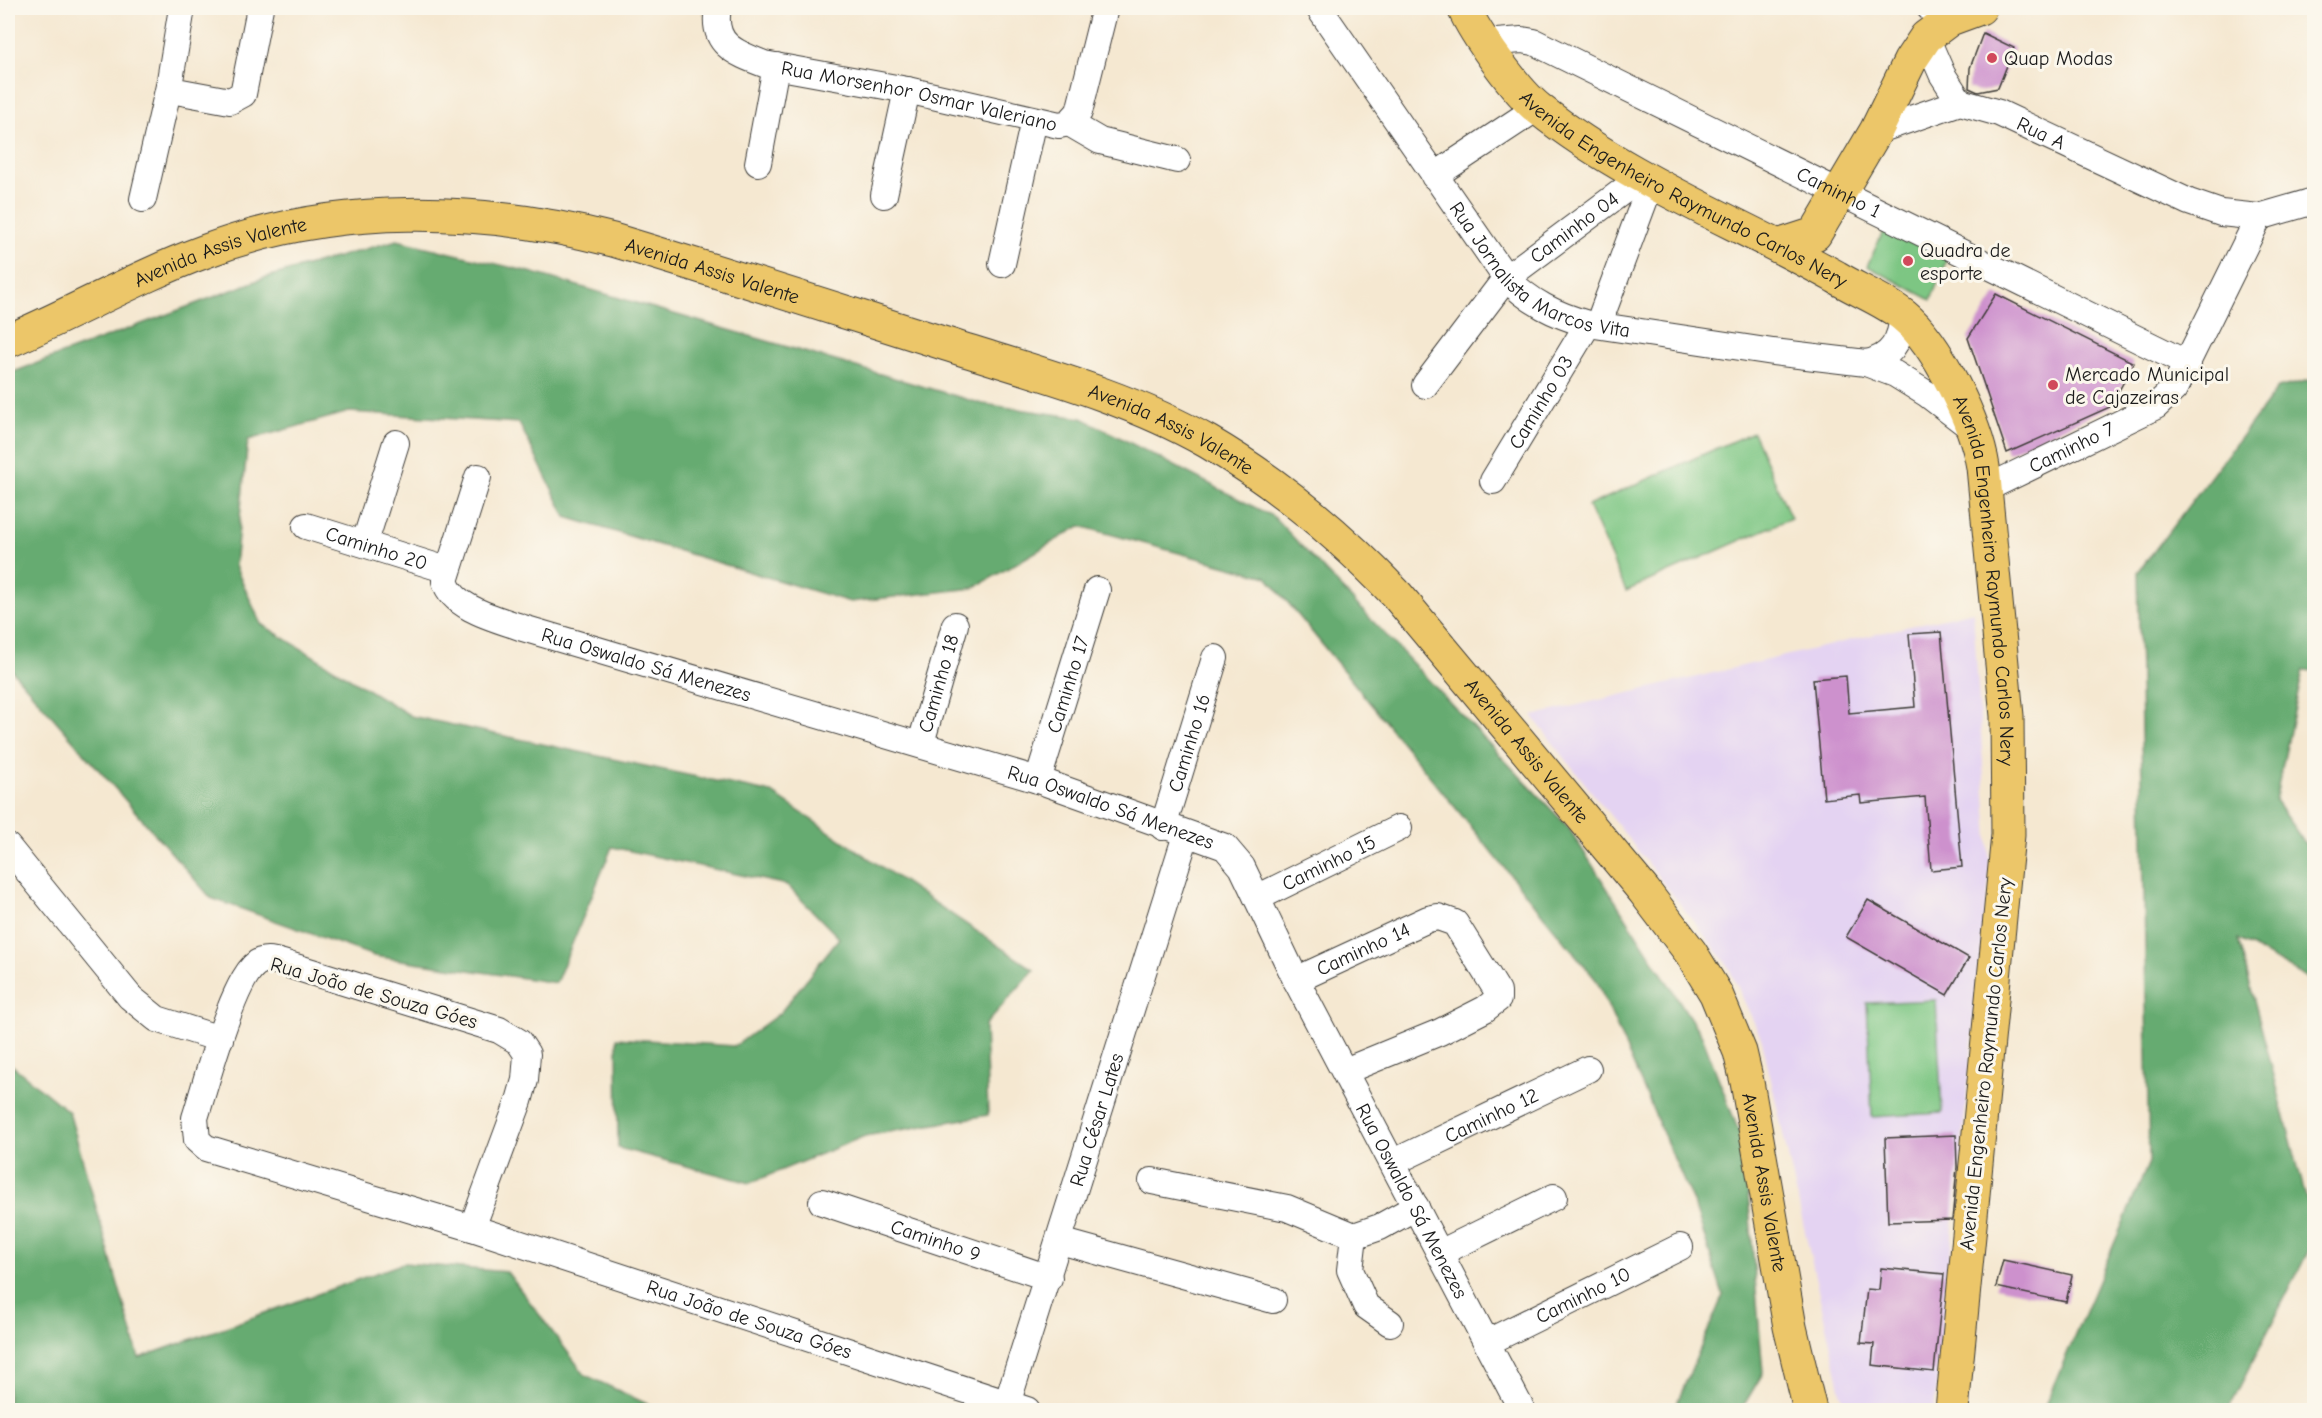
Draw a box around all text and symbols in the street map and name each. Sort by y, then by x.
place label: Quap Modas [2004,47,2113,70]
marker: Quap Modas [1985,51,1999,65]
street label: Rua Morsenhor Osmar Valeriano [779,56,1059,136]
street label: Avenida Engenheiro Raymundo Carlos Nery [1515,86,1851,293]
street label: Rua A [2013,112,2069,154]
street label: Caminho 1 [1793,162,1885,222]
street label: Caminho 04 [1525,187,1623,268]
street label: Rua Jornalista Marcos Vita [1445,197,1632,342]
street label: Avenida Assis Valente [130,212,308,292]
street label: Avenida Assis Valente [622,233,802,308]
place label: Quadra de esporte [1920,239,2010,285]
marker: Quadra de esporte [1901,254,1915,268]
street label: Caminho 03 [1504,351,1578,453]
place label: Mercado Municipal de Cajazeiras [2065,363,2229,409]
marker: Mercado Municipal de Cajazeiras [2046,378,2060,392]
street label: Avenida Assis Valente [1085,379,1258,479]
street label: Avenida Engenheiro Raymundo Carlos Nery [1948,391,2019,766]
street label: Caminho 7 [2025,416,2118,478]
street label: Caminho 20 [323,521,430,575]
street label: Rua Oswaldo Sá Menezes [539,623,754,706]
street label: Caminho 18 [913,632,963,735]
street label: Caminho 17 [1042,633,1094,736]
street label: Avenida Assis Valente [1460,674,1594,828]
street label: Caminho 16 [1163,691,1215,795]
street label: Rua Oswaldo Sá Menezes [1005,760,1217,854]
street label: Caminho 15 [1278,830,1379,895]
street label: Avenida Engenheiro Raymundo Carlos Nery [1955,876,2017,1252]
street label: Caminho 14 [1313,917,1414,980]
street label: Rua João de Souza Góes [268,952,480,1034]
street label: Rua César Lates [1065,1050,1128,1189]
street label: Caminho 12 [1441,1083,1542,1148]
street label: Avenida Assis Valente [1738,1091,1792,1274]
street label: Rua Oswaldo Sá Menezes [1351,1099,1473,1302]
street label: Caminho 9 [888,1214,984,1266]
street label: Caminho 10 [1532,1262,1634,1328]
street label: Rua João de Souza Góes [644,1275,855,1363]

